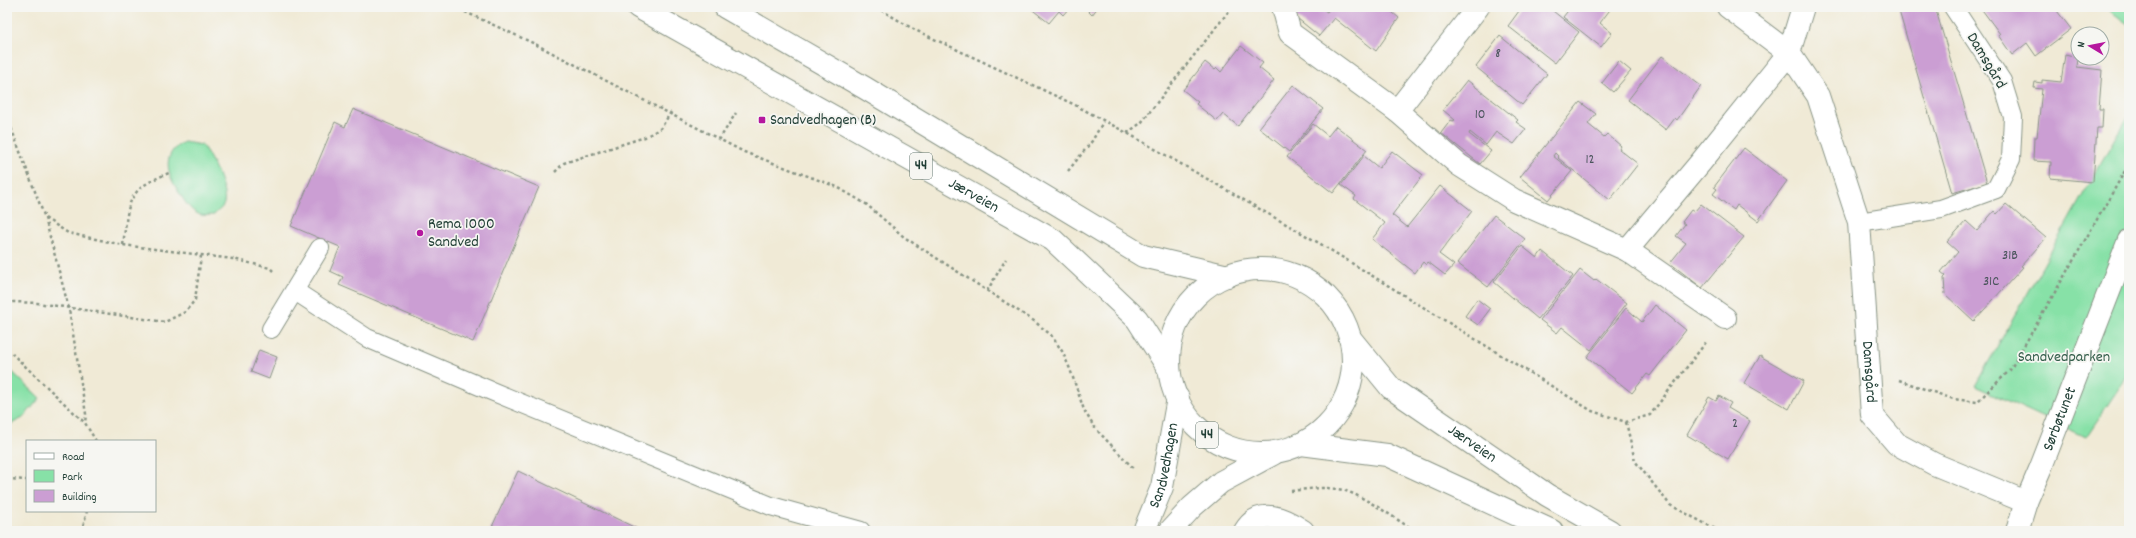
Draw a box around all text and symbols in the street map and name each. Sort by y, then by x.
north arrow [2070,26,2110,66]
street label: Damsgård [1960,29,2012,93]
text: N [2074,40,2091,49]
house number: 8 [1495,44,1501,64]
house number: 10 [1475,105,1485,125]
place label: Sandvedhagen (B) [770,109,876,132]
marker: Sandvedhagen (B) [757,115,767,125]
house number: 12 [1585,150,1595,170]
road number: 44 [910,153,932,179]
street label: Jærveien [944,172,1003,219]
place label: Rema 1000 Sandved [428,213,495,254]
marker: Rema 1000 Sandved [415,228,425,238]
house number: 31B [2002,246,2018,266]
house number: 31C [1983,272,1999,292]
street label: Damsgård [1856,340,1883,404]
park label: Sandvedparken [2018,346,2110,369]
street label: Sørbøtunet [2037,383,2083,454]
house number: 2 [1732,414,1738,434]
street label: Jærveien [1443,419,1501,469]
street label: Sandvedhagen [1143,421,1185,512]
road number: 44 [1196,422,1218,448]
legend [26,440,156,512]
text: Road [62,449,84,466]
text: Park [62,469,83,486]
text: Building [62,489,97,506]

